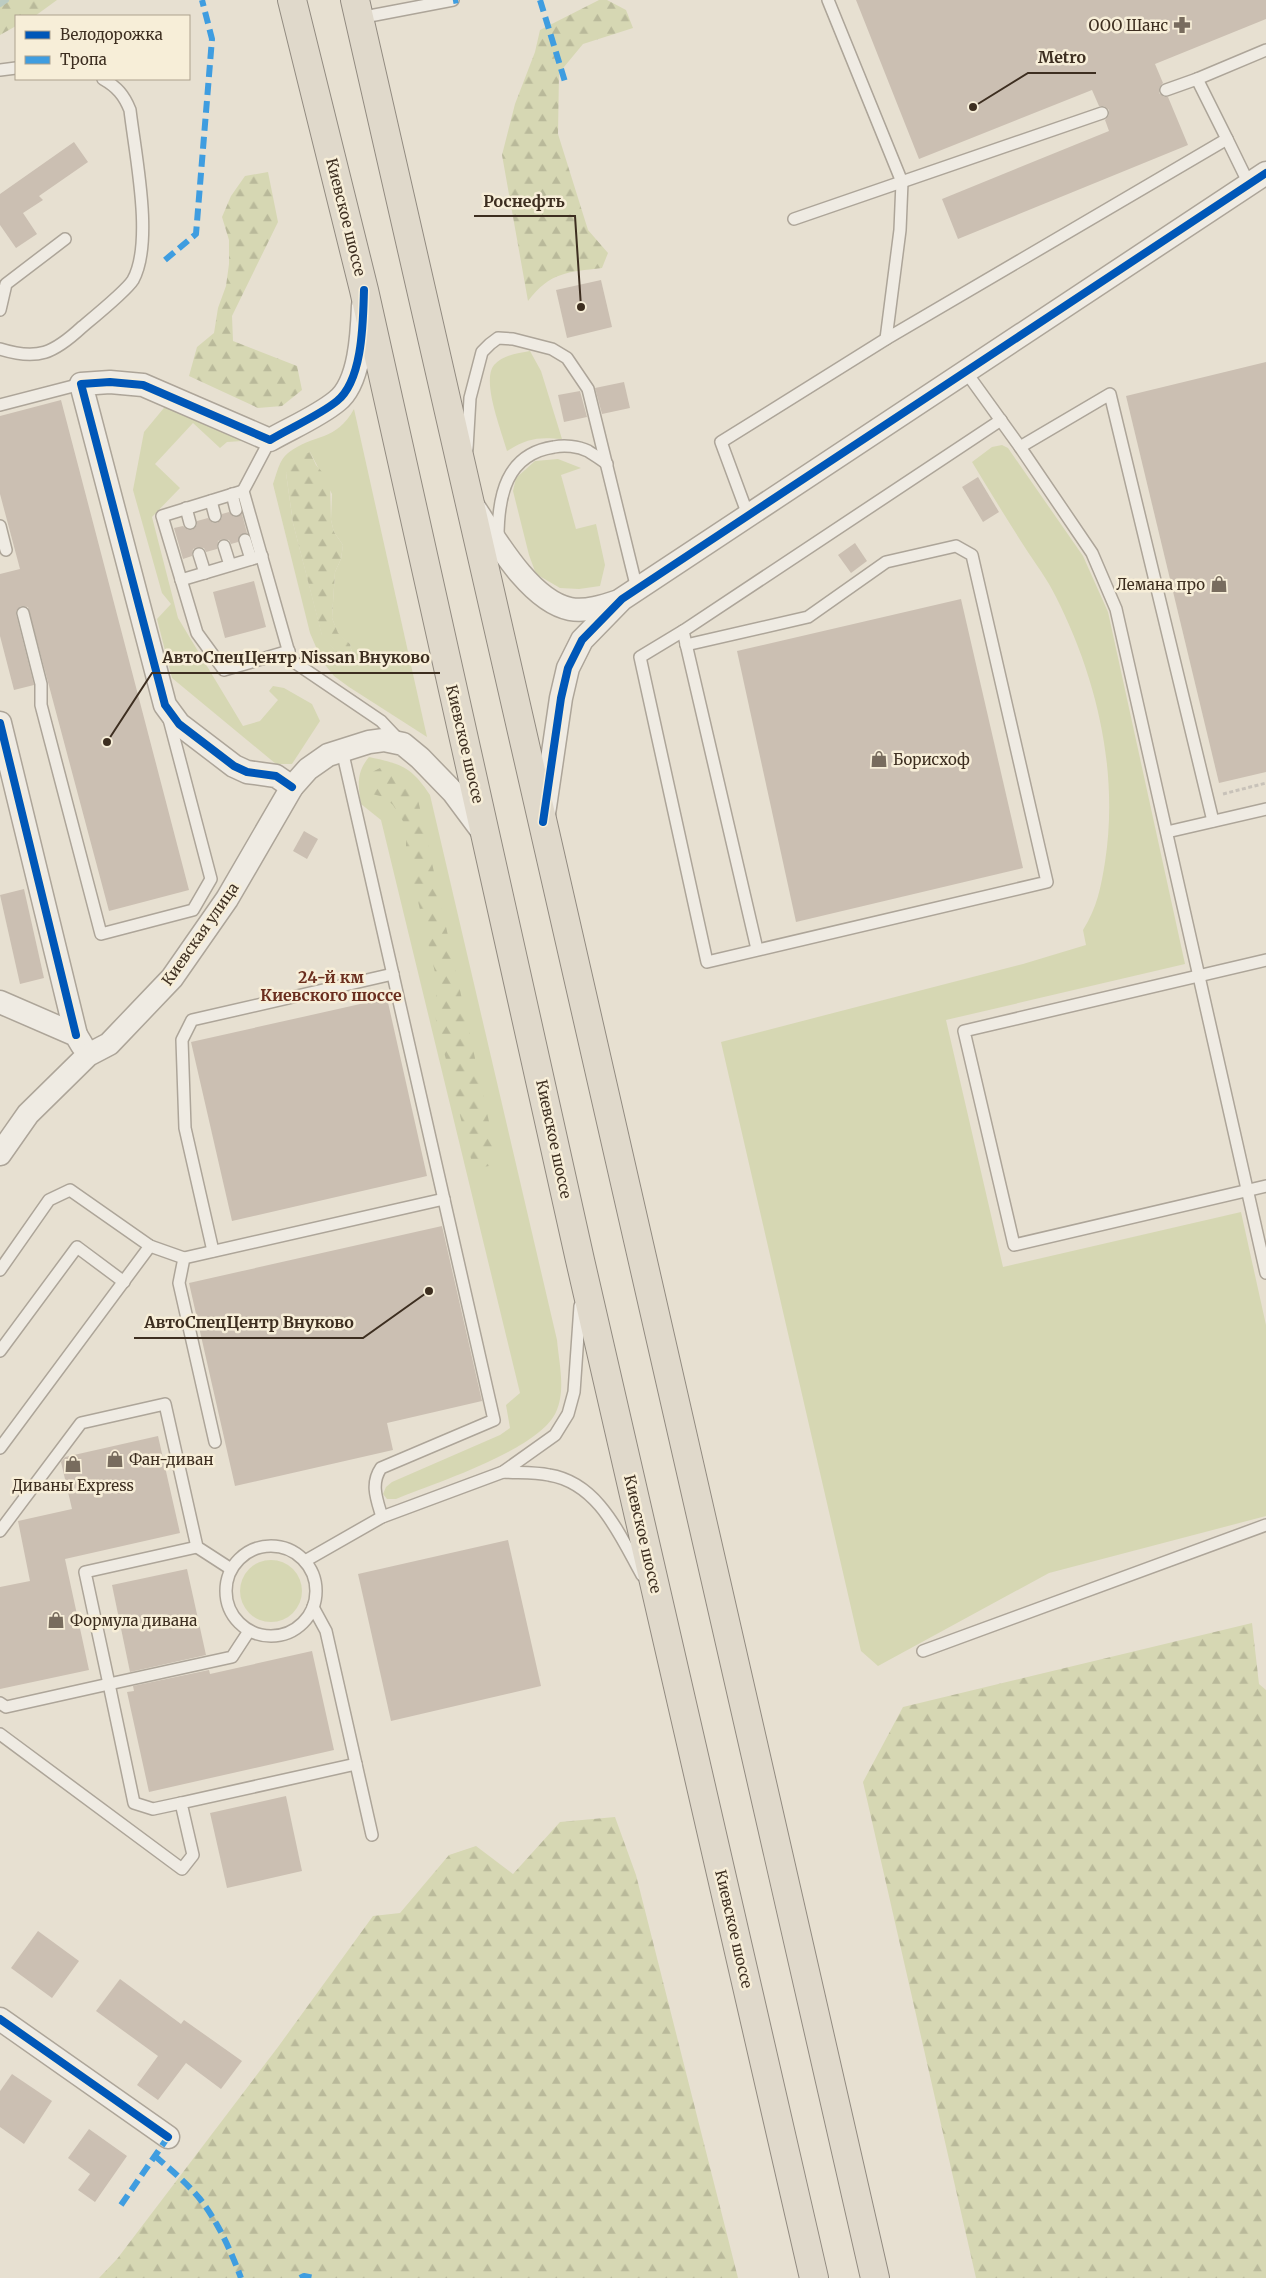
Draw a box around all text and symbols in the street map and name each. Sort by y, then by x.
legend [15,15,190,80]
pharmacy icon: ООО Шанс [1172,15,1192,35]
place label: ООО Шанс [1089,16,1168,35]
text: Велодорожка [60,25,163,44]
callout: Metro [1028,42,1096,73]
text: Metro [1038,47,1086,67]
text: Тропа [60,50,107,69]
street label: Киевское шоссе [322,156,370,278]
callout: Роснефть [474,185,575,216]
text: Роснефть [483,191,565,211]
shop icon: Лемана про [1209,574,1229,594]
place label: Лемана про [1116,575,1205,594]
callout: АвтоСпецЦентр Nissan Внуково [152,642,440,673]
text: АвтоСпецЦентр Nissan Внуково [161,647,430,667]
street label: Киевское шоссе [442,683,488,805]
shop icon: Борисхоф [869,749,889,769]
place label: Борисхоф [893,750,970,769]
street label: Киевская улица [157,879,243,989]
district label: 24-й км Киевского шоссе [260,967,402,1005]
street label: Киевское шоссе [532,1078,576,1200]
callout: АвтоСпецЦентр Внуково [134,1307,363,1338]
text: АвтоСпецЦентр Внуково [143,1312,354,1332]
shop icon: Фан-диван [105,1449,125,1469]
place label: Фан-диван [129,1450,214,1469]
shop icon: Диваны Express [63,1454,83,1474]
street label: Киевское шоссе [620,1473,666,1595]
place label: Диваны Express [12,1476,134,1495]
shop icon: Формула дивана [46,1610,66,1630]
place label: Формула дивана [70,1611,197,1630]
street label: Киевское шоссе [711,1868,757,1990]

